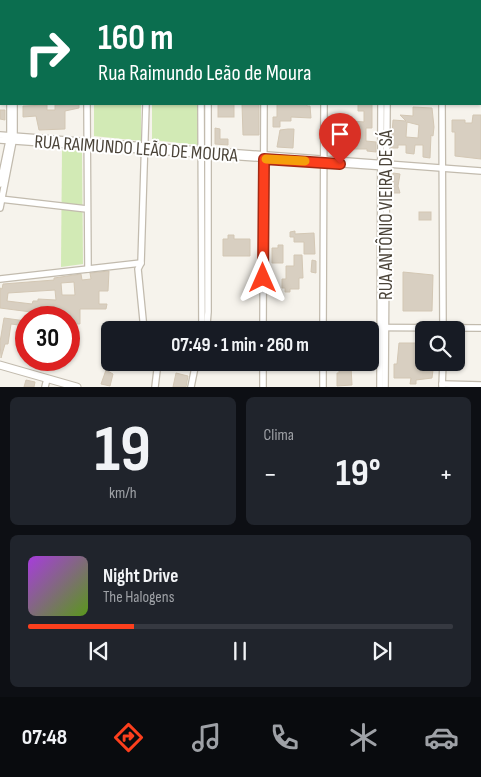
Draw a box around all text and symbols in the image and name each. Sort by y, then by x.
text: 160 m [98,17,174,60]
icon: right [15,20,80,85]
text: Rua Raimundo Leão de Moura [98,60,312,87]
pin [319,113,361,164]
icon: arrive [326,120,354,148]
street label: RUA ANTÔNIO VIEIRA DE SÁ [375,129,398,300]
street label: RUA RAIMUNDO LEÃO DE MOURA [34,130,239,168]
position arrow [236,251,288,303]
speed limit sign: 30 [15,306,80,371]
map controls [415,321,465,371]
button: search [415,321,465,371]
text: 07:49 · 1 min · 260 m [171,334,309,357]
text: 19 [95,412,151,490]
text: Clima [264,426,294,445]
text: 19° [336,451,381,496]
text: − [264,458,277,491]
text: + [439,458,453,491]
text: km/h [109,484,137,503]
text: Night Drive [103,565,178,588]
text: The Halogens [103,588,174,607]
icon: previous [85,637,113,665]
icon: pause [226,637,254,665]
icon: next [368,637,396,665]
icon: directions [111,720,146,755]
icon: music [189,720,224,755]
icon: phone [267,720,302,755]
icon: climate [346,720,381,755]
icon: car [424,720,459,755]
text: 07:48 [22,724,67,751]

